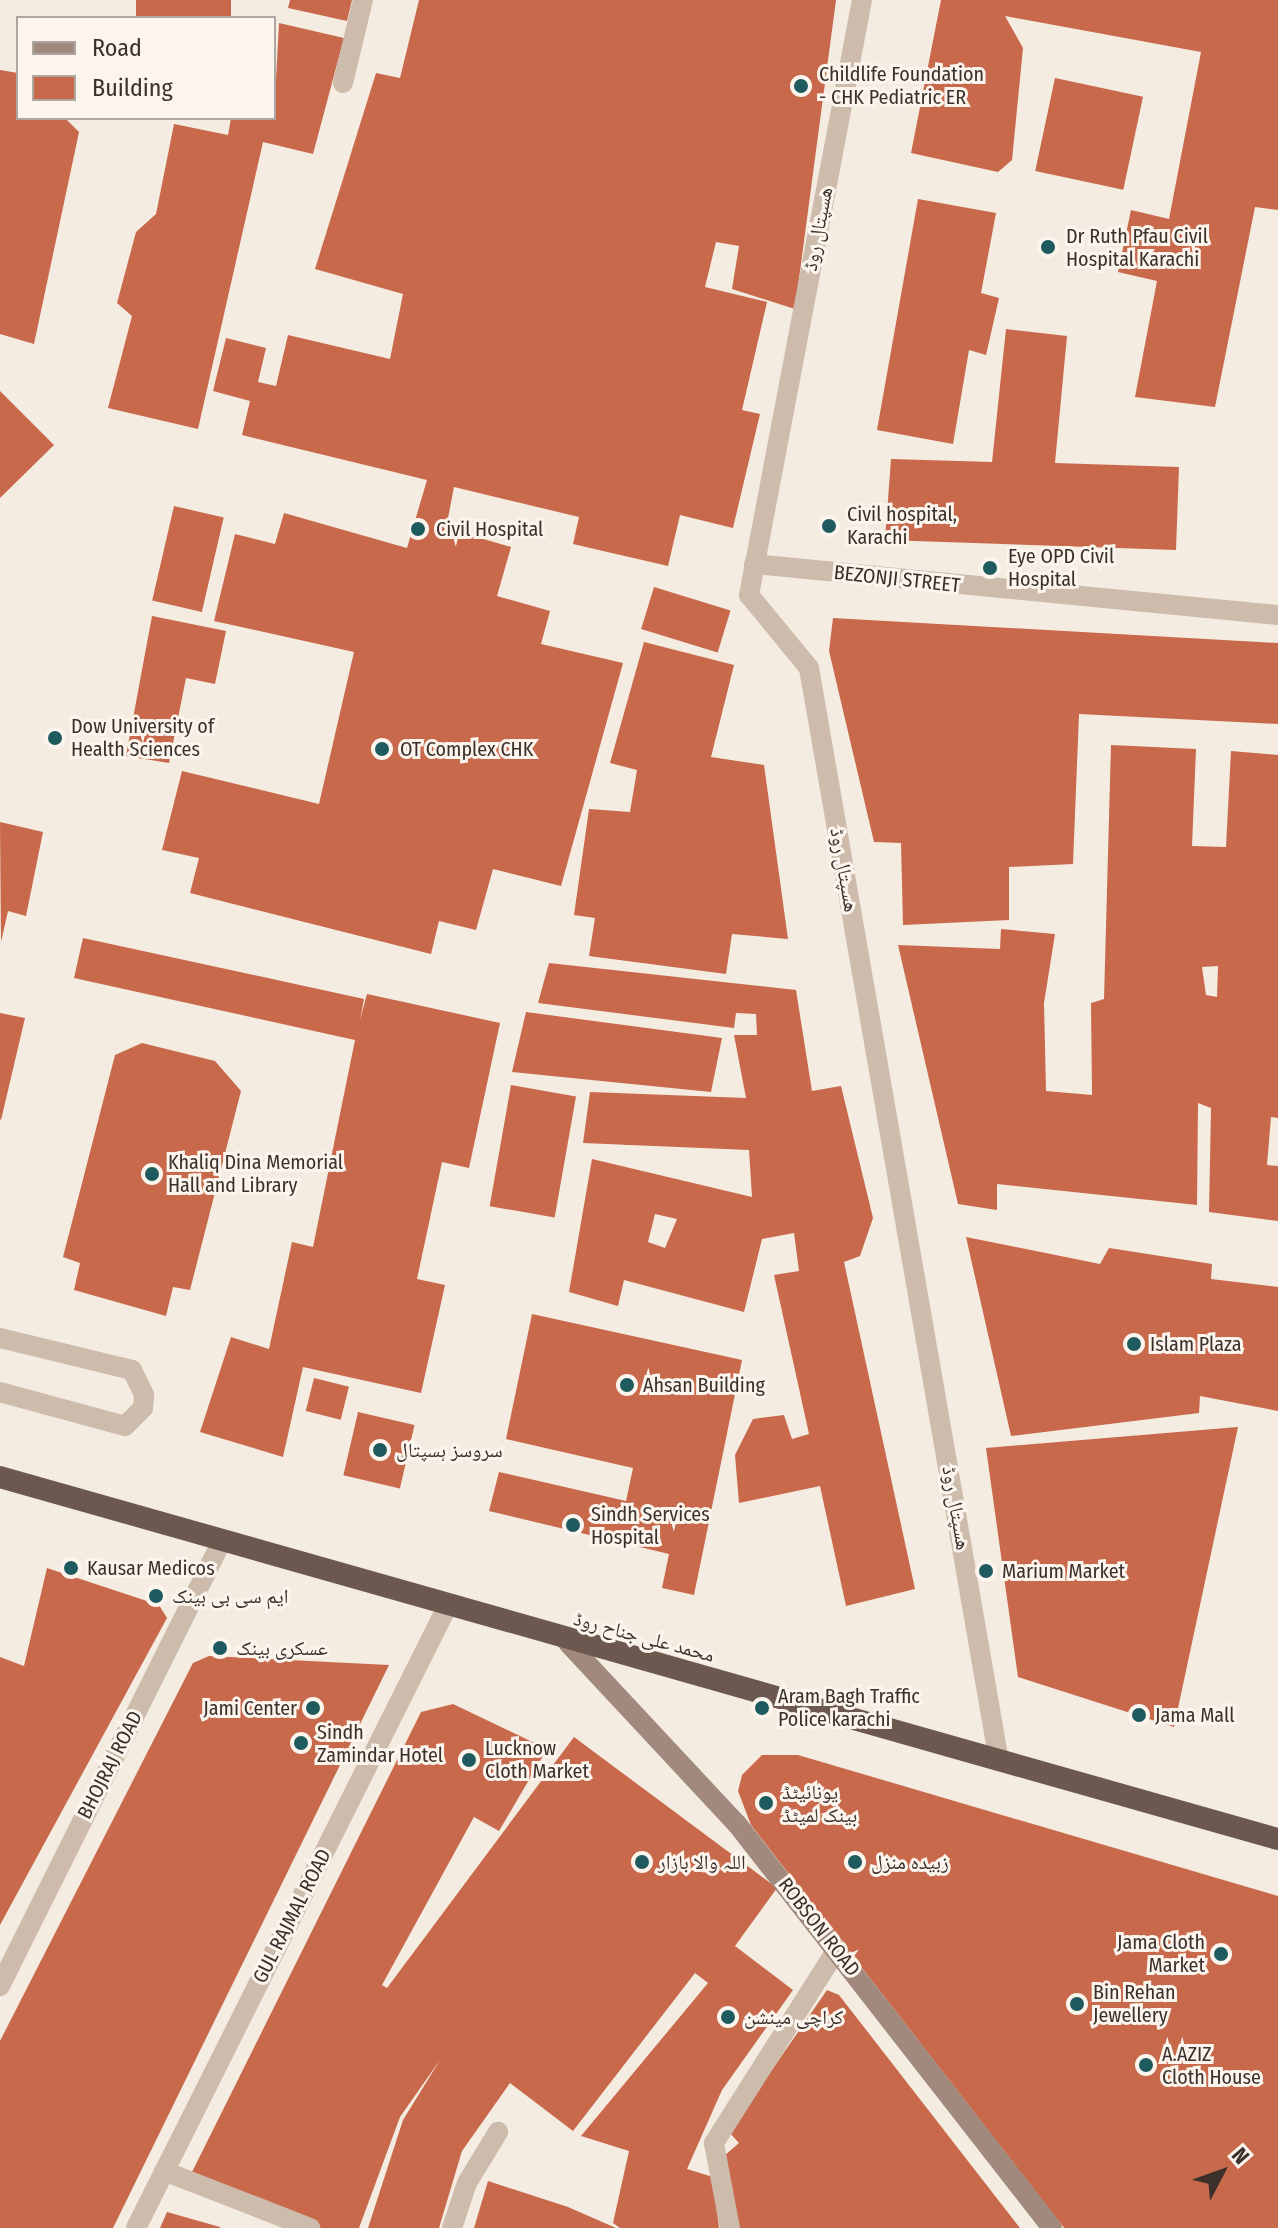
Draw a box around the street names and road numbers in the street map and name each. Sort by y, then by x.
street label: ھسپتال روڈ [798,185,838,273]
street label: BEZONJI STREET [833,560,961,598]
street label: ھسپتال روڈ [825,826,863,914]
street label: ھسپتال روڈ [937,1464,975,1552]
street label: محمد علی جناح روڈ [571,1607,717,1667]
street label: BHOJRAJ ROAD [73,1707,147,1823]
street label: GUL RAJMAL ROAD [248,1845,336,1987]
street label: ROBSON ROAD [773,1873,865,1981]

